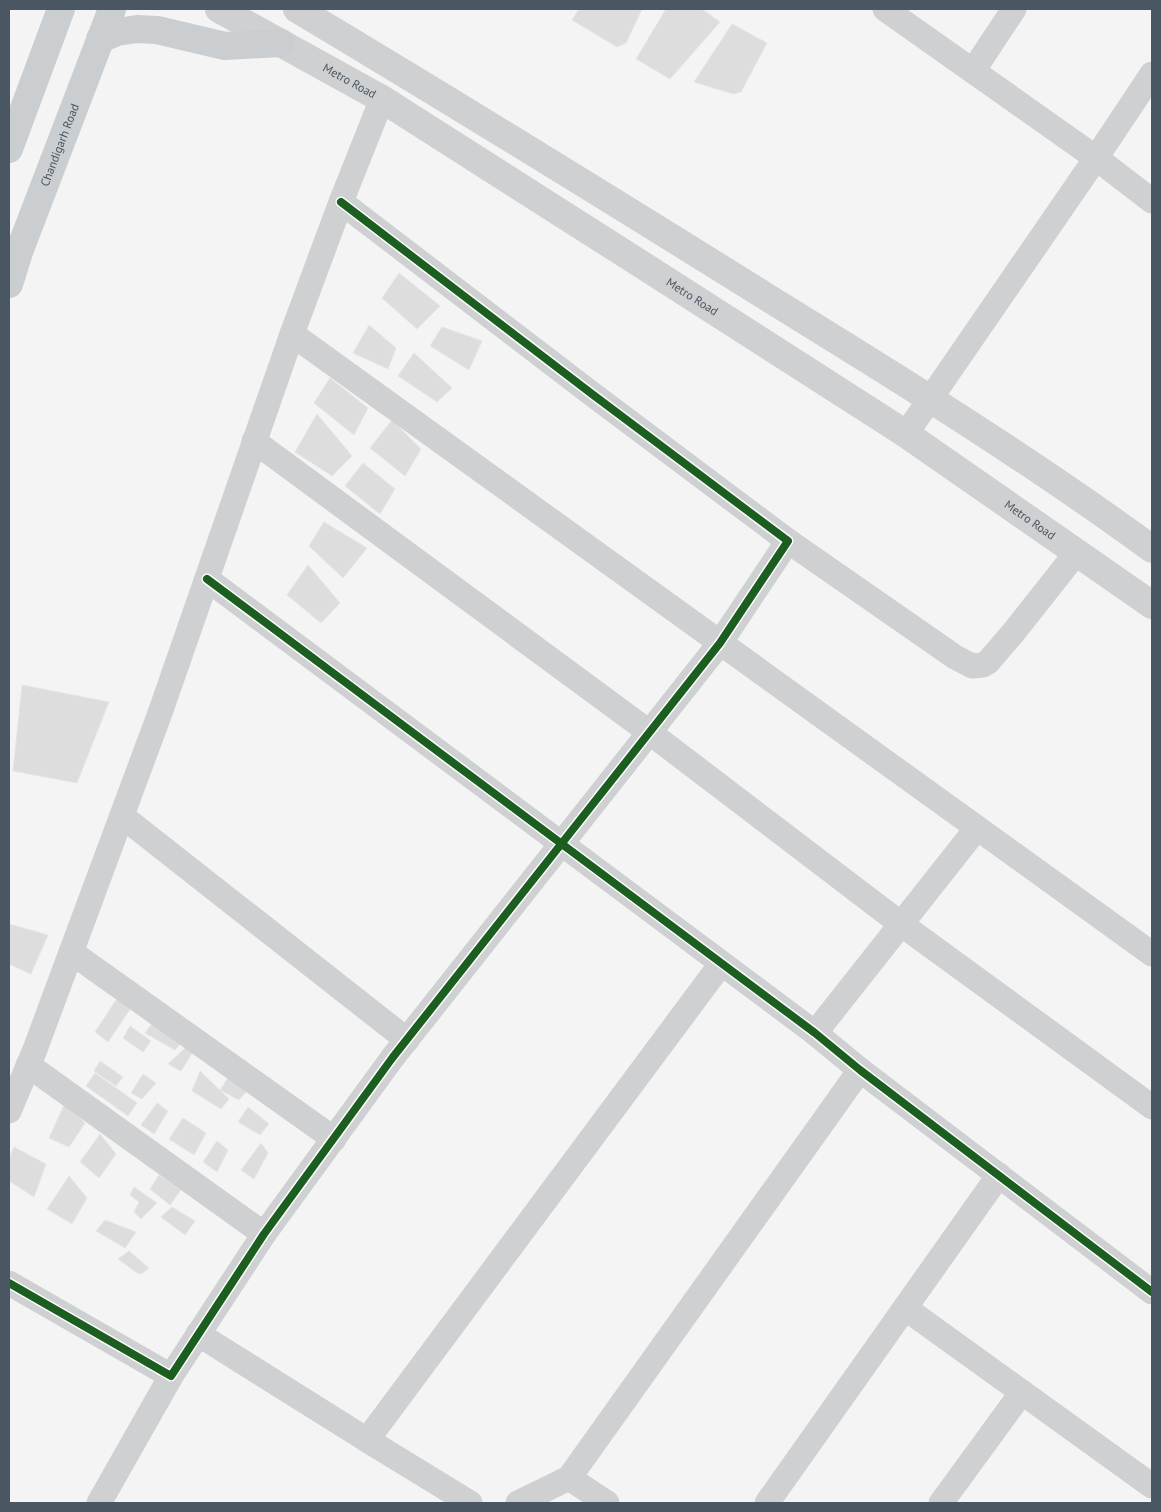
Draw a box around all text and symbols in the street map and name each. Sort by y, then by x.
street label: Metro Road [320,60,379,101]
street label: Chandigarh Road [37,101,82,188]
street label: Metro Road [664,274,721,319]
street label: Metro Road [1002,497,1059,543]

